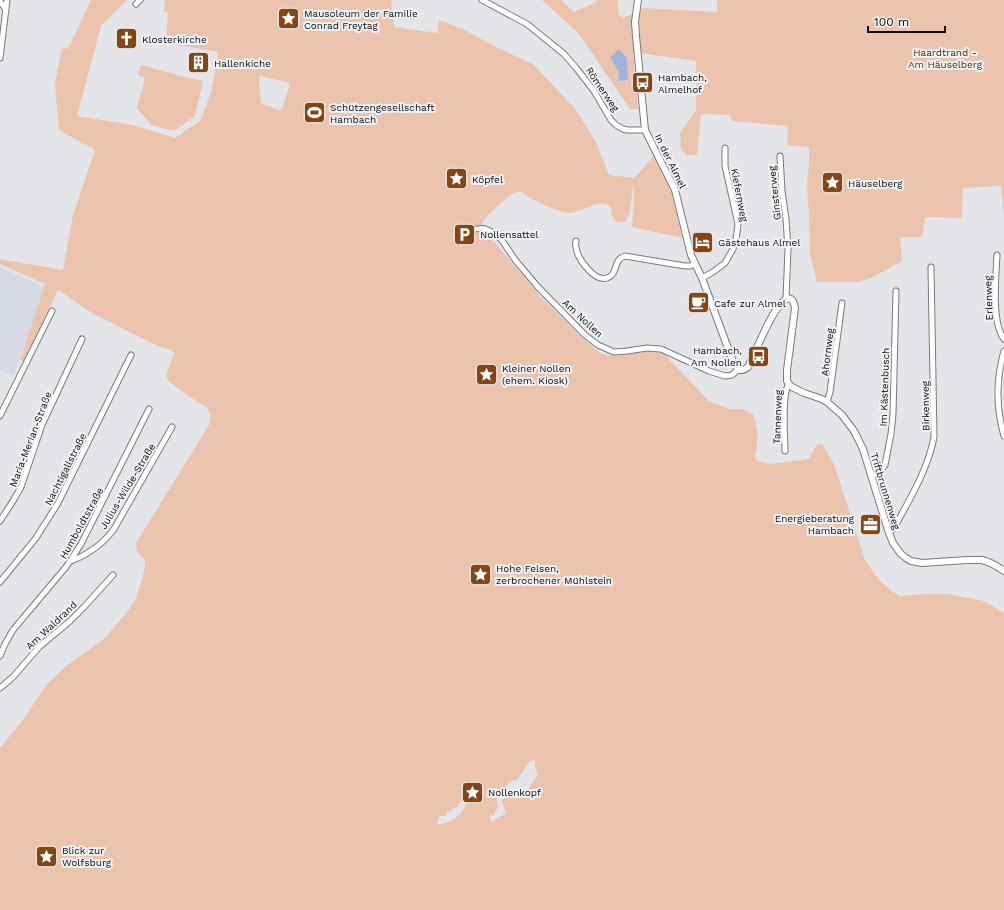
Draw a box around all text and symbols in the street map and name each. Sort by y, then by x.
place icon: Mausoleum der Familie Conrad Freytag [275,6,301,32]
place label: Mausoleum der Familie Conrad Freytag [304,8,418,31]
scale bar [868,8,945,34]
text: 100 m [874,15,909,29]
church icon: Klosterkirche [114,26,140,52]
place label: Klosterkirche [142,34,207,45]
park label: Haardtrand - Am Häuselberg [908,47,983,70]
building icon: Hallenkiche [185,50,211,76]
place label: Hallenkiche [214,58,271,69]
street label: Römerweg [584,65,622,114]
bus stop icon: Hambach, Almelhof [630,70,656,96]
place label: Hambach, Almelhof [658,72,707,95]
sports icon: Schützengesellschaft Hambach [302,100,328,126]
place label: Schützengesellschaft Hambach [330,102,435,125]
street label: In der Almel [653,132,689,190]
street label: Ginsterweg [766,165,783,221]
place icon: Köpfel [444,166,470,192]
street label: Kiefernweg [729,168,750,223]
place icon: Häuselberg [820,170,846,196]
place label: Köpfel [472,174,503,185]
place label: Häuselberg [848,178,903,189]
parking icon: Nollensattel [451,221,477,247]
place label: Nollensattel [480,229,539,240]
hotel icon: Gästehaus Almel [689,229,715,255]
place label: Gästehaus Almel [718,237,800,248]
street label: Erlenweg [982,275,995,321]
cafe icon: Cafe zur Almel [686,290,712,316]
street label: Am Nollen [560,297,605,340]
place label: Cafe zur Almel [714,298,786,309]
street label: Ahornweg [819,327,836,377]
bus stop icon: Hambach, Am Nollen [745,343,771,369]
place label: Hambach, Am Nollen [691,345,742,368]
street label: Im Kästenbusch [878,347,891,427]
place icon: Kleiner Nollen (ehem. Kiosk) [473,361,499,387]
place label: Kleiner Nollen (ehem. Kiosk) [502,363,571,386]
street label: Birkenweg [920,380,931,431]
street label: Tannenweg [771,389,784,444]
street label: Maria-Merian-Straße [7,390,54,488]
street label: Nachtigallstraße [42,431,89,507]
street label: Julius-Wilde-Straße [97,441,158,531]
street label: Triftbrunnenweg [869,451,903,532]
street label: Humboldtstraße [57,485,106,561]
office icon: Energieberatung Hambach [857,511,883,537]
place label: Energieberatung Hambach [775,513,855,536]
place icon: Hohe Felsen, zerbrochener Mühlstein [468,561,494,587]
place label: Hohe Felsen, zerbrochener Mühlstein [496,563,612,586]
street label: Am Waldrand [24,599,79,652]
place icon: Nollenkopf [459,779,485,805]
place label: Nollenkopf [488,787,541,798]
place icon: Blick zur Wolfsburg [34,843,60,869]
place label: Blick zur Wolfsburg [62,845,112,868]

